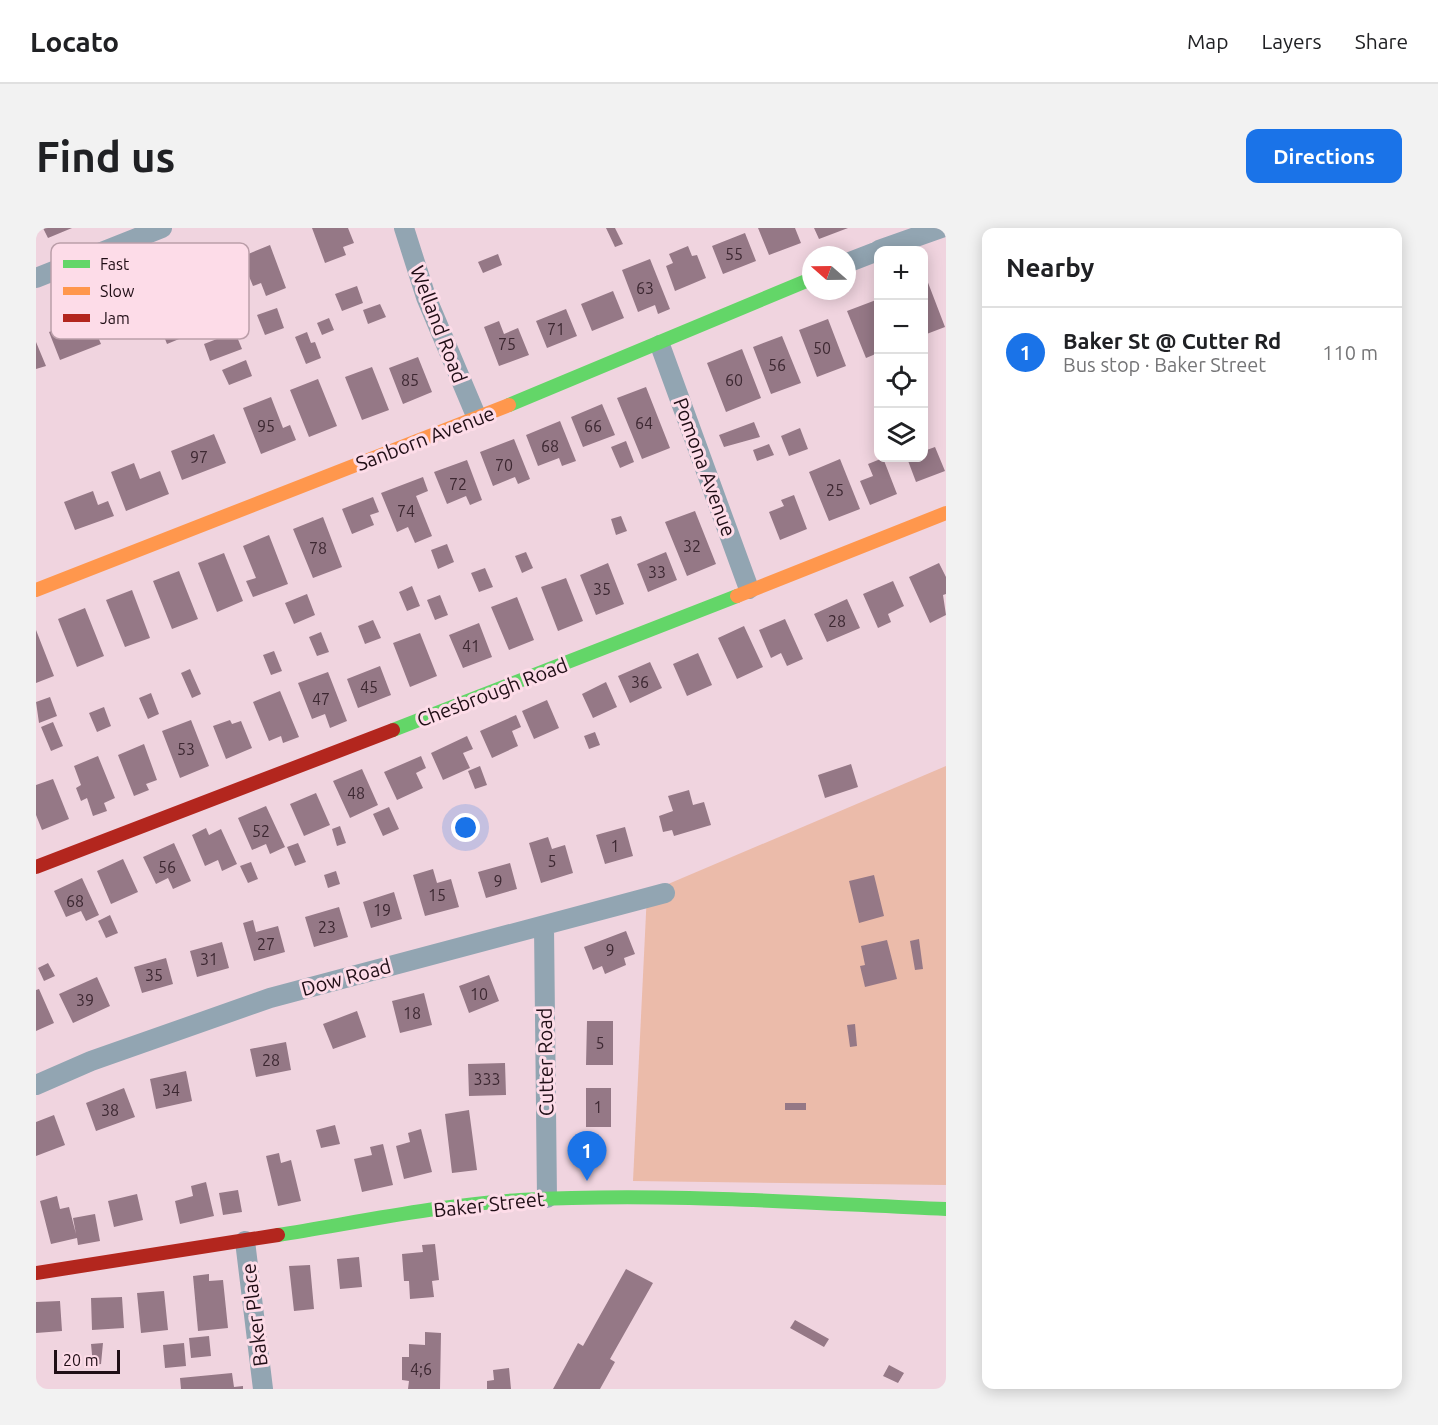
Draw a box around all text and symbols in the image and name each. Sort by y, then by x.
text: Locato [30,26,119,57]
text: Map [1187,29,1228,53]
text: Layers [1261,29,1322,53]
text: Share [1355,29,1408,53]
button: Directions [1246,129,1402,183]
text: Find us [36,133,175,180]
legend [51,243,249,339]
house number: 55 [725,245,743,263]
north arrow [802,246,856,300]
map controls [874,246,928,462]
button: + [874,246,928,300]
text: Nearby [1006,253,1094,282]
text: Fast [100,255,130,273]
street label: Welland Road [406,262,472,386]
house number: 63 [636,279,654,297]
text: Slow [100,282,135,300]
button: − [874,300,928,354]
text: Jam [100,309,130,327]
house number: 71 [547,320,565,338]
text: Baker St @ Cutter Rd [1063,328,1281,353]
house number: 75 [498,335,516,353]
house number: 50 [813,339,831,357]
text: 1 [1020,341,1031,364]
text: 110 m [1322,341,1378,364]
text: Bus stop · Baker Street [1063,353,1266,376]
button: locate [874,354,928,408]
house number: 56 [768,356,786,374]
house number: 85 [401,371,419,389]
house number: 60 [725,371,743,389]
street label: Pomona Avenue [669,394,741,540]
street label: Sanborn Avenue [352,401,498,475]
button: layers [874,408,928,462]
house number: 64 [635,414,653,432]
house number: 95 [257,417,275,435]
house number: 66 [584,417,602,435]
house number: 68 [541,437,559,455]
house number: 97 [190,448,208,466]
house number: 70 [495,456,513,474]
house number: 72 [449,475,467,493]
house number: 25 [826,481,844,499]
house number: 74 [397,502,415,520]
house number: 32 [683,537,701,555]
house number: 78 [309,539,327,557]
house number: 33 [648,563,666,581]
house number: 35 [593,580,611,598]
house number: 28 [828,612,846,630]
house number: 41 [462,637,480,655]
street label: Chesbrough Road [413,653,571,731]
house number: 36 [631,673,649,691]
house number: 45 [360,678,378,696]
house number: 47 [312,690,330,708]
house number: 53 [177,740,195,758]
house number: 48 [347,784,365,802]
your location [451,813,480,842]
house number: 52 [252,822,270,840]
house number: 1 [610,837,620,855]
house number: 5 [547,852,557,870]
house number: 56 [158,858,176,876]
house number: 9 [493,872,503,890]
house number: 15 [428,886,446,904]
house number: 68 [66,892,84,910]
house number: 19 [373,901,391,919]
house number: 23 [318,918,336,936]
house number: 27 [257,935,275,953]
house number: 9 [605,941,615,959]
house number: 31 [200,950,218,968]
street label: Dow Road [299,954,393,1000]
house number: 35 [145,966,163,984]
house number: 10 [470,985,488,1003]
house number: 39 [76,991,94,1009]
house number: 18 [403,1004,421,1022]
street label: Cutter Road [533,1008,557,1116]
house number: 5 [595,1034,605,1052]
house number: 28 [262,1051,280,1069]
house number: 333 [473,1070,501,1088]
house number: 34 [162,1081,180,1099]
house number: 1 [593,1098,603,1116]
house number: 38 [101,1101,119,1119]
pin: 1 [568,1132,606,1181]
street label: Baker Street [432,1187,546,1221]
street label: Baker Place [236,1262,272,1368]
scale bar [54,1347,120,1374]
text: 20 m [63,1351,99,1369]
house number: 4;6 [410,1360,432,1378]

